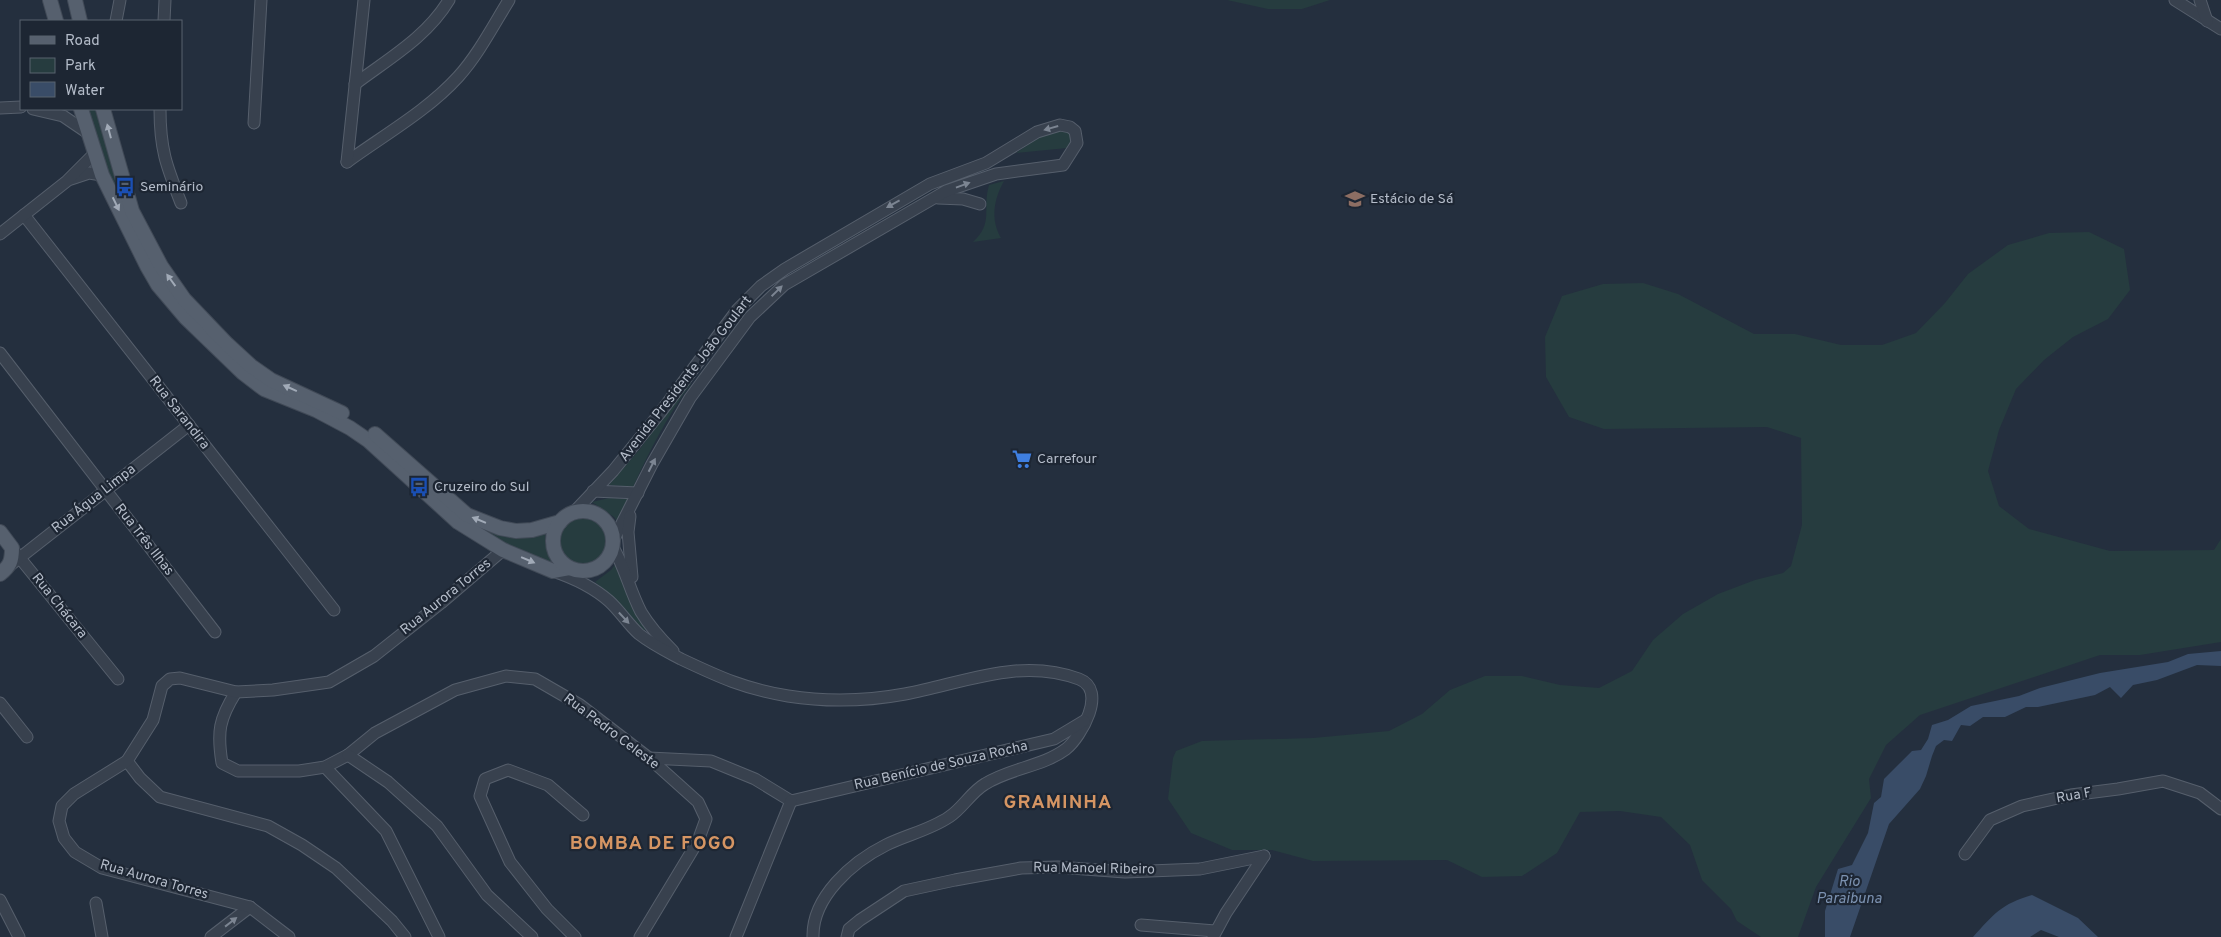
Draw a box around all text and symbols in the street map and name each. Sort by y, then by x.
legend [20,20,182,110]
text: Road [65,32,100,51]
text: Park [65,57,96,76]
text: Water [65,82,105,101]
one-way arrow [105,124,113,139]
one-way arrow [1043,124,1058,132]
bus stop icon: Seminário [114,176,136,198]
place label: Seminário [140,179,203,196]
one-way arrow [956,181,971,189]
school or university icon: Estácio de Sá [1344,188,1366,210]
place label: Estácio de Sá [1370,191,1453,208]
one-way arrow [112,197,120,211]
one-way arrow [887,200,900,209]
one-way arrow [166,273,176,287]
one-way arrow [771,285,783,297]
street label: Avenida Presidente João Goulart [616,293,756,465]
street label: Rua Sarandira [145,373,213,453]
one-way arrow [283,384,297,392]
supermarket icon: Carrefour [1011,448,1033,470]
place label: Carrefour [1037,451,1097,468]
one-way arrow [648,458,656,472]
street label: Rua Água Limpa [48,460,139,537]
bus stop icon: Cruzeiro do Sul [408,476,430,498]
place label: Cruzeiro do Sul [434,479,529,496]
street label: Rua Três Ilhas [111,501,177,579]
one-way arrow [471,516,486,524]
street label: Rua Aurora Torres [397,555,495,639]
one-way arrow [521,557,535,565]
street label: Rua Chácara [28,570,90,642]
one-way arrow [618,612,630,624]
street label: Rua Pedro Celeste [560,691,662,773]
street label: Rua Benício de Souza Rocha [853,738,1029,794]
street label: Rua F [2055,785,2093,807]
district label: GRAMINHA [1004,791,1112,815]
district label: BOMBA DE FOGO [570,832,736,856]
street label: Rua Aurora Torres [98,856,210,904]
street label: Rua Manoel Ribeiro [1033,859,1155,879]
water label: Rio Paraibuna [1816,873,1882,909]
one-way arrow [224,917,238,927]

